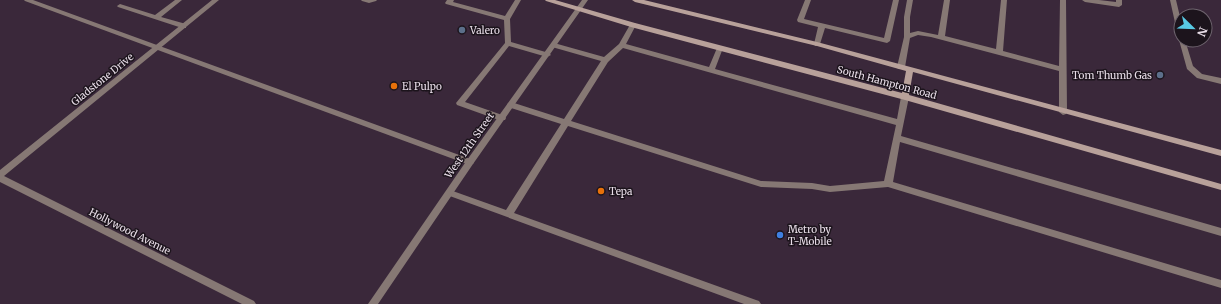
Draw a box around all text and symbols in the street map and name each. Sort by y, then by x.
north arrow [1173,8,1213,48]
place label: Valero [469,24,500,37]
marker: Valero [457,25,467,35]
text: N [1194,25,1210,39]
street label: Gladstone Drive [69,50,136,108]
street label: South Hampton Road [835,63,938,102]
place label: Tom Thumb Gas [1072,69,1152,82]
marker: Tom Thumb Gas [1155,70,1165,80]
place label: El Pulpo [402,80,442,93]
marker: El Pulpo [389,81,399,91]
street label: West 12th Street [441,110,497,182]
place label: Tepa [609,185,633,198]
marker: Tepa [596,186,606,196]
street label: Hollywood Avenue [87,205,173,258]
place label: Metro by T-Mobile [788,223,832,248]
marker: Metro by T-Mobile [775,230,785,240]

